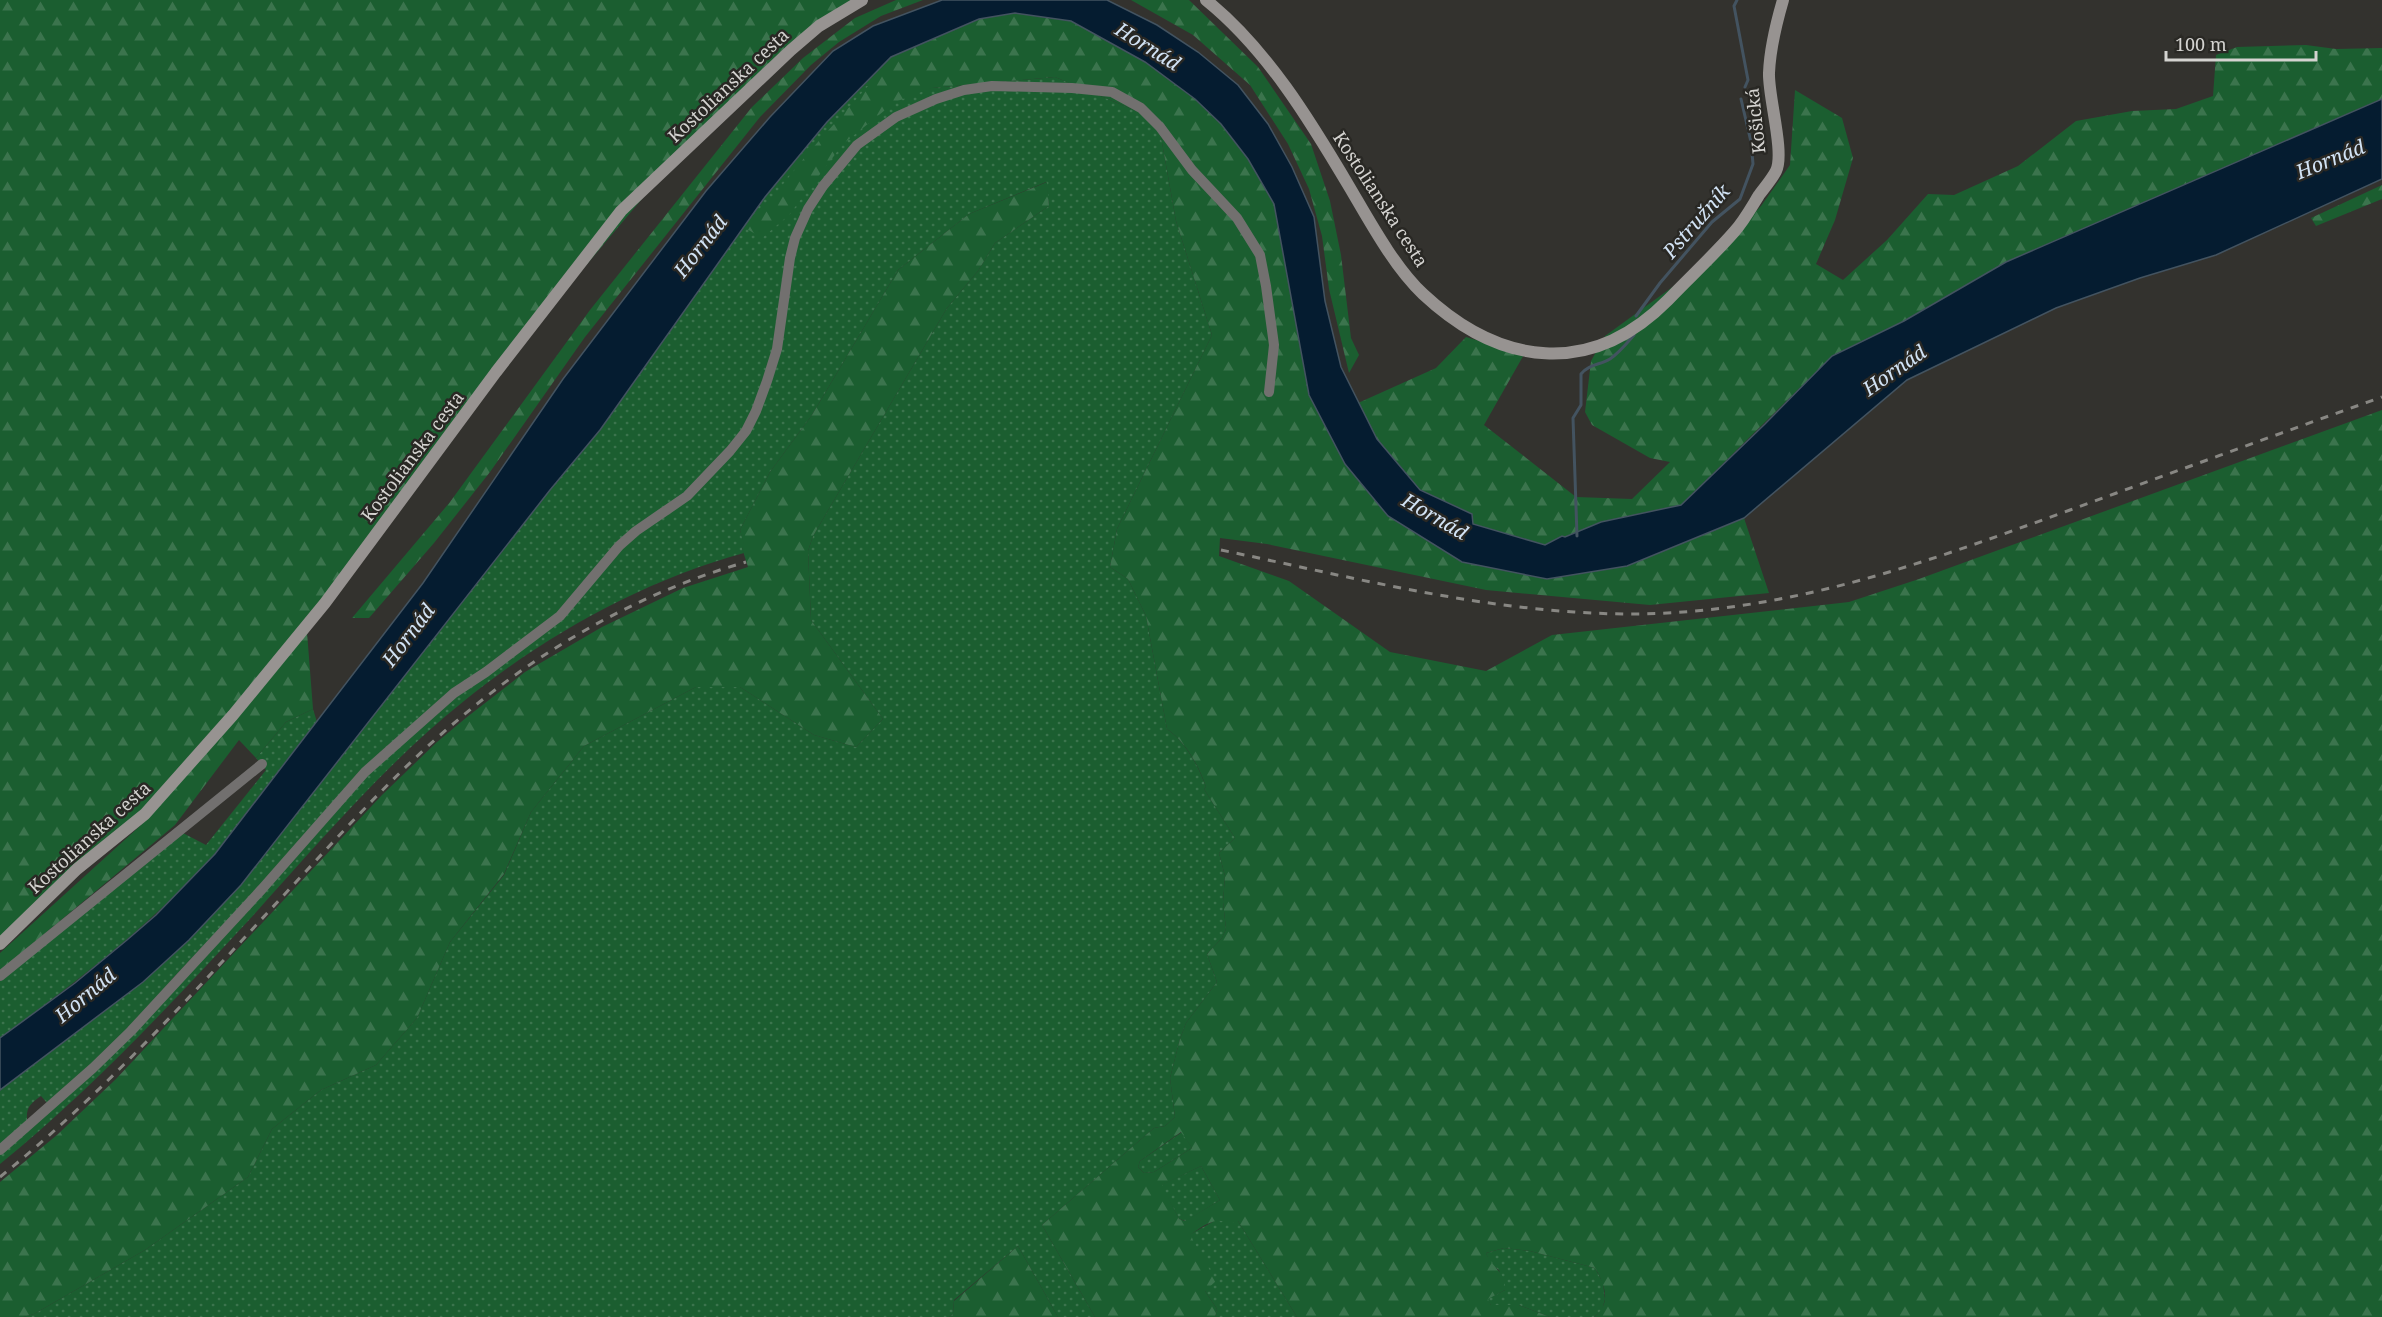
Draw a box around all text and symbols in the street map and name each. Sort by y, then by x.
water label: Hornád [1110,15,1186,77]
street label: Kostolianska cesta [662,23,794,147]
scale bar [2166,24,2316,62]
text: 100 m [2175,32,2227,56]
street label: Košická [1740,87,1770,155]
street label: Kostolianska cesta [1328,127,1434,271]
water label: Hornád [2291,133,2369,185]
water label: Pstružník [1656,178,1736,265]
water label: Hornád [667,209,733,283]
water label: Hornád [1856,338,1932,402]
street label: Kostolianska cesta [355,386,469,526]
water label: Hornád [1396,486,1473,546]
water label: Hornád [375,598,441,673]
street label: Kostolianska cesta [23,776,155,898]
water label: Hornád [48,961,122,1029]

